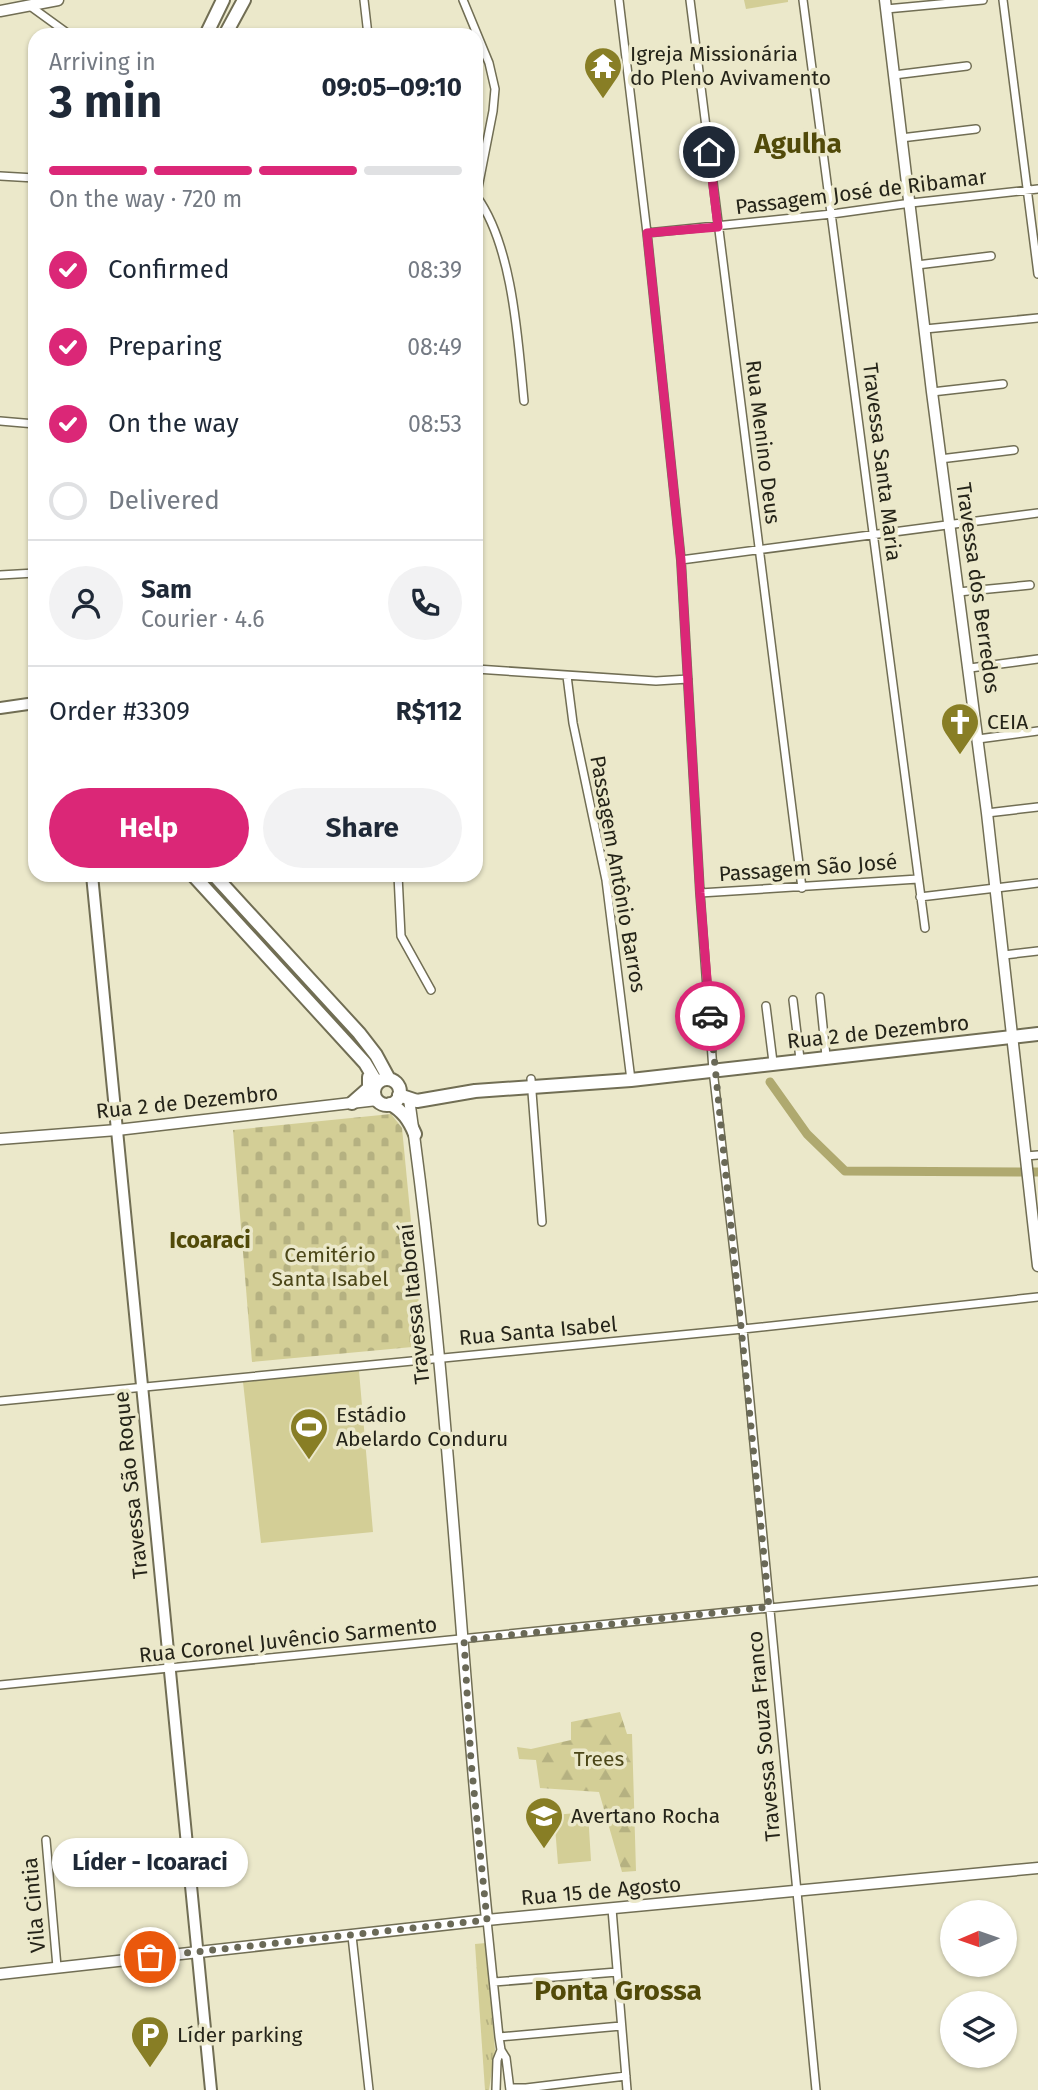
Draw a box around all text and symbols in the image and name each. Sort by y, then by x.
place label: Igreja Missionária do Pleno Avivamento [630,41,831,91]
temple icon: Igreja Missionária do Pleno Avivamento [582,45,624,100]
text: Arriving in [49,48,156,76]
text: 09:05–09:10 [321,72,462,103]
text: 3 min [49,74,162,129]
pin [679,122,739,182]
district label: Agulha [753,127,842,160]
icon: home [690,133,728,171]
street label: Passagem José de Ribamar [734,164,988,220]
text: On the way · 720 m [49,185,242,213]
icon: check [49,251,87,289]
text: Confirmed [108,254,229,285]
text: 08:39 [407,256,462,284]
icon: check [49,328,87,366]
text: Preparing [108,331,221,362]
text: 08:49 [407,333,462,361]
street label: Rua Menino Deus [740,358,786,526]
street label: Travessa Santa Maria [857,361,907,563]
icon: check [49,405,87,443]
text: On the way [108,408,239,439]
text: 08:53 [408,410,462,438]
street label: Travessa dos Berredos [950,481,1006,695]
text: Delivered [108,485,220,516]
button: person [49,566,123,640]
button: phone [388,566,462,640]
text: Sam [141,574,192,605]
text: Courier · 4.6 [141,605,265,633]
text: Order #3309 [49,696,190,727]
text: R$112 [396,696,462,727]
church icon: CEIA [939,701,981,756]
place label: CEIA [987,709,1028,735]
street label: Passagem Antônio Barros [584,754,652,995]
button: Help [49,788,249,868]
button: Share [263,788,462,868]
street label: Passagem São José [718,849,898,887]
courier [675,981,745,1051]
icon: car [691,997,729,1035]
street label: Rua 2 de Dezembro [786,1010,970,1054]
street label: Rua 2 de Dezembro [95,1080,279,1124]
street label: Travessa Itaboraí [393,1222,435,1385]
district label: Icoaraci [169,1226,251,1254]
park label: Cemitério Santa Isabel [272,1242,388,1292]
street label: Rua Santa Isabel [458,1311,618,1351]
street label: Travessa São Roque [108,1390,154,1580]
place label: Estádio Abelardo Conduru [336,1402,508,1452]
sports icon: Estádio Abelardo Conduru [288,1406,330,1461]
street label: Rua Coronel Juvêncio Sarmento [138,1611,438,1669]
street label: Travessa Souza Franco [742,1630,786,1842]
park label: Trees [574,1746,624,1772]
school or university icon: Avertano Rocha [523,1795,565,1850]
place label: Avertano Rocha [571,1803,720,1829]
callout: Líder - Icoaraci [52,1838,248,1887]
text: Líder - Icoaraci [72,1848,228,1876]
street label: Vila Cintia [17,1856,51,1954]
street label: Rua 15 de Agosto [520,1871,682,1911]
north arrow [940,1900,1017,1978]
map controls [940,1900,1017,2068]
pin [120,1927,180,1987]
icon: bag [131,1938,169,1976]
district label: Ponta Grossa [534,1974,702,2007]
button: layers [940,1991,1017,2068]
parking icon: Líder parking [129,2014,171,2069]
place label: Líder parking [177,2022,303,2048]

